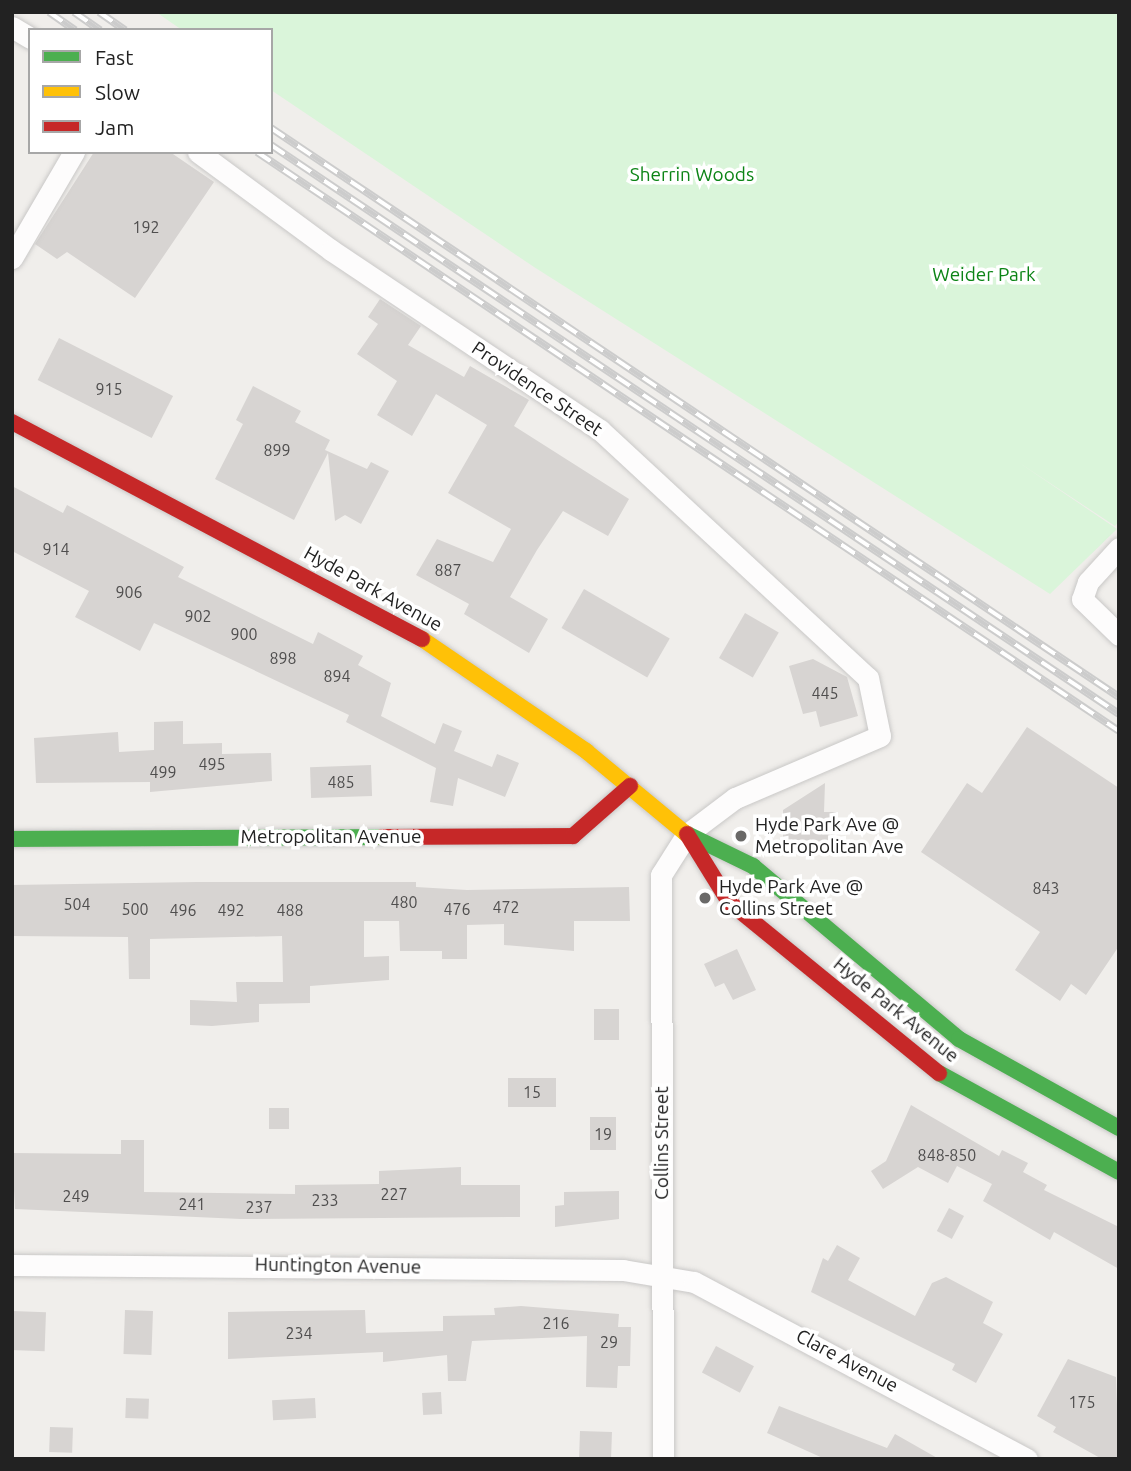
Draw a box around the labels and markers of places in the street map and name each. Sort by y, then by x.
place label: Hyde Park Ave @ Metropolitan Ave [755,814,904,858]
marker: Hyde Park Ave @ Metropolitan Ave [733,828,749,844]
place label: Hyde Park Ave @ Collins Street [719,876,864,920]
marker: Hyde Park Ave @ Collins Street [697,890,713,906]

